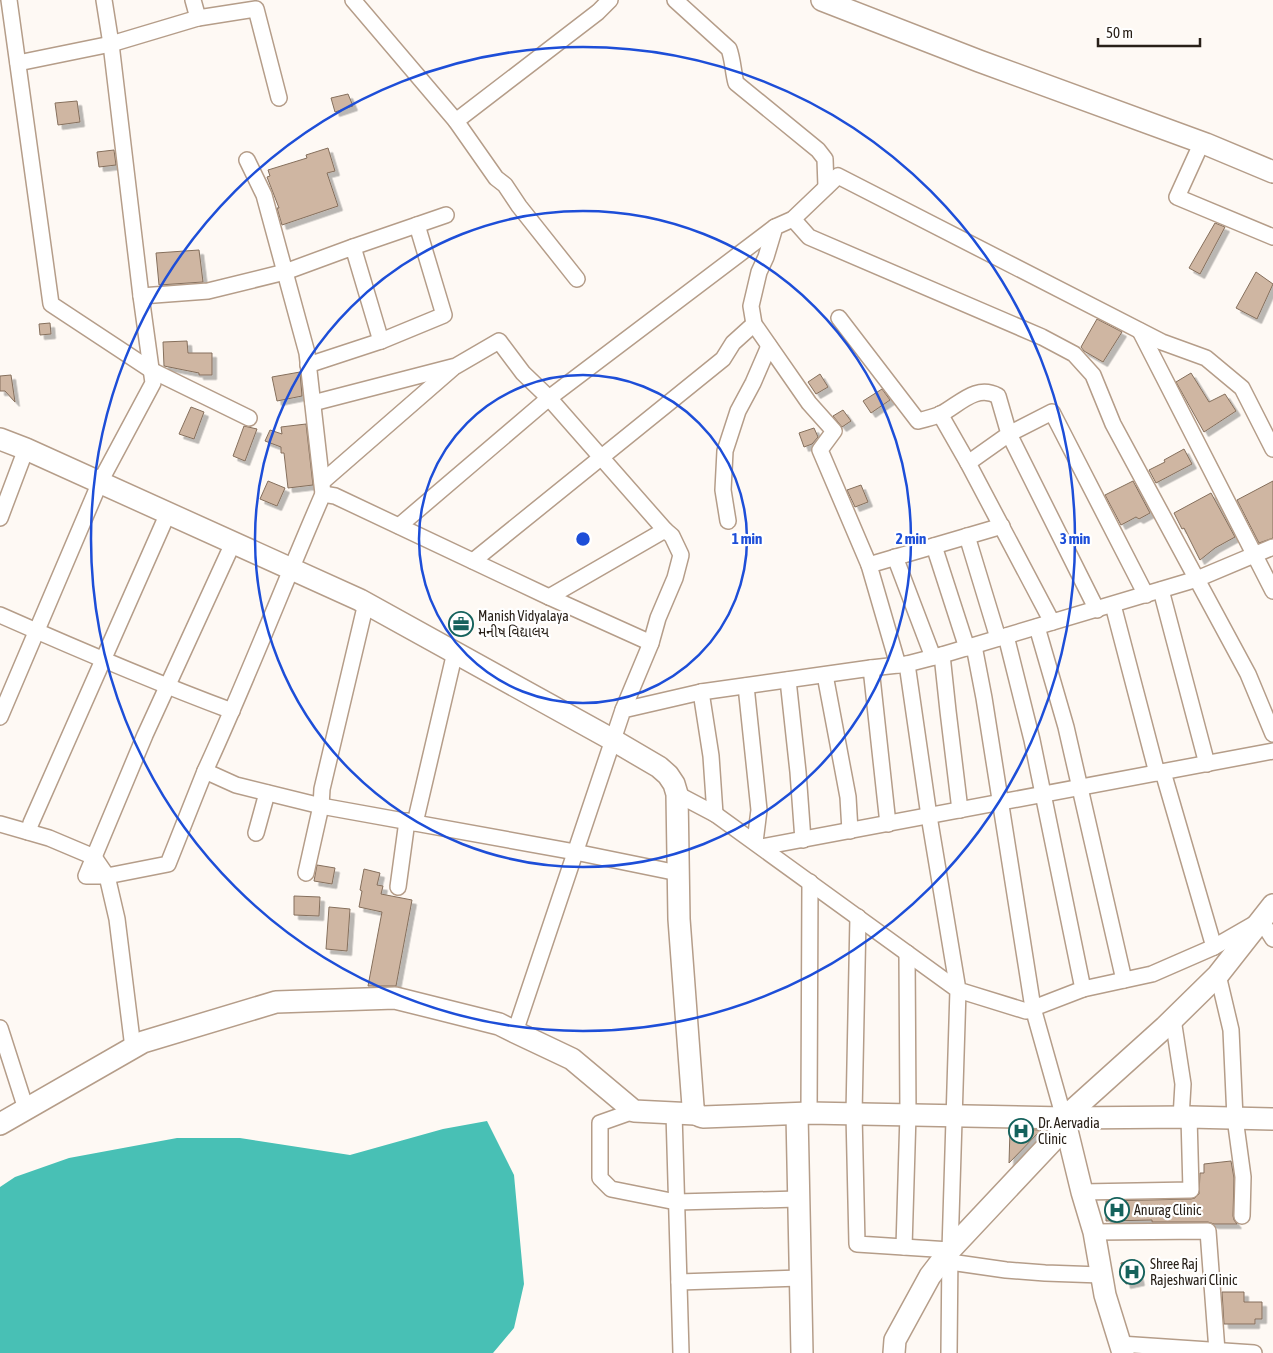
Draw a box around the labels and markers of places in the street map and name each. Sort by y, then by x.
centre of rings [574,530,592,548]
place label: Manish Vidyalaya મનીષ વિદ્યાલય [478,608,569,640]
office icon: Manish Vidyalaya મનીષ વિદ્યાલય [448,611,474,637]
place label: Dr. Aervadia Clinic [1038,1115,1100,1147]
hospital icon: Dr. Aervadia Clinic [1008,1118,1034,1144]
hospital icon: Anurag Clinic [1104,1197,1130,1223]
place label: Anurag Clinic [1134,1202,1202,1218]
place label: Shree Raj Rajeshwari Clinic [1150,1256,1238,1288]
hospital icon: Shree Raj Rajeshwari Clinic [1119,1259,1145,1285]

